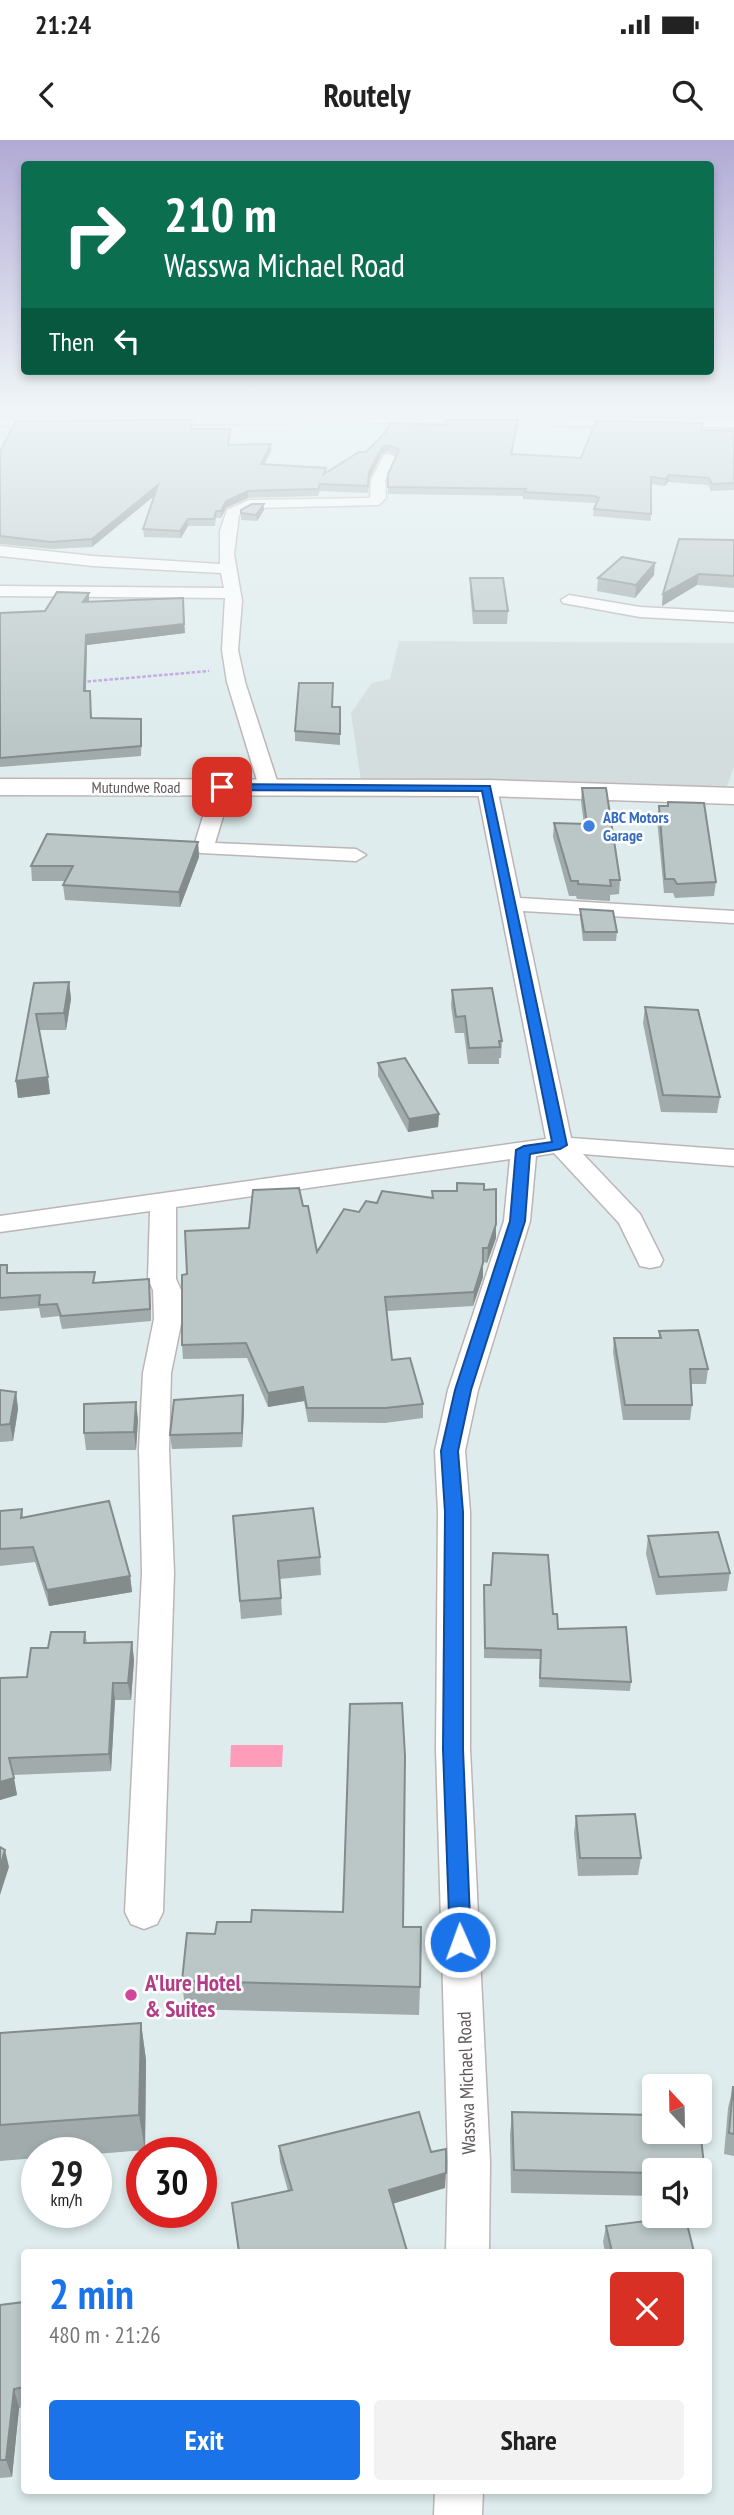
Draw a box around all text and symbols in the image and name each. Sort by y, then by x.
text: 21:24 [35,8,91,41]
text: Routely [324,74,410,116]
icon: back [28,76,66,114]
icon: search [668,76,706,114]
text: 210 m [164,182,277,246]
icon: right [49,189,140,280]
text: Wasswa Michael Road [164,244,405,286]
icon: left [108,322,146,360]
text: Then [49,325,94,358]
pin [192,757,252,817]
icon: arrive [203,768,241,806]
street label: Mutundwe Road [91,777,181,797]
place label: ABC Motors Garage [602,807,669,845]
marker: ABC Motors Garage [581,818,597,834]
position arrow [423,1905,497,1979]
place label: A'lure Hotel & Suites [144,1968,241,2023]
marker: A'lure Hotel & Suites [123,1987,139,2003]
street label: Wasswa Michael Road [452,2011,480,2155]
north arrow [642,2074,712,2144]
map controls [642,2074,712,2228]
speed limit sign: 30 [126,2137,217,2228]
text: 29 [50,2150,83,2196]
button: sound [642,2158,712,2228]
text: km/h [51,2188,82,2211]
text: 2 min [49,2266,134,2321]
button: close [610,2272,684,2346]
text: 480 m · 21:26 [49,2320,161,2349]
button: Exit [49,2400,360,2480]
button: Share [374,2400,684,2480]

